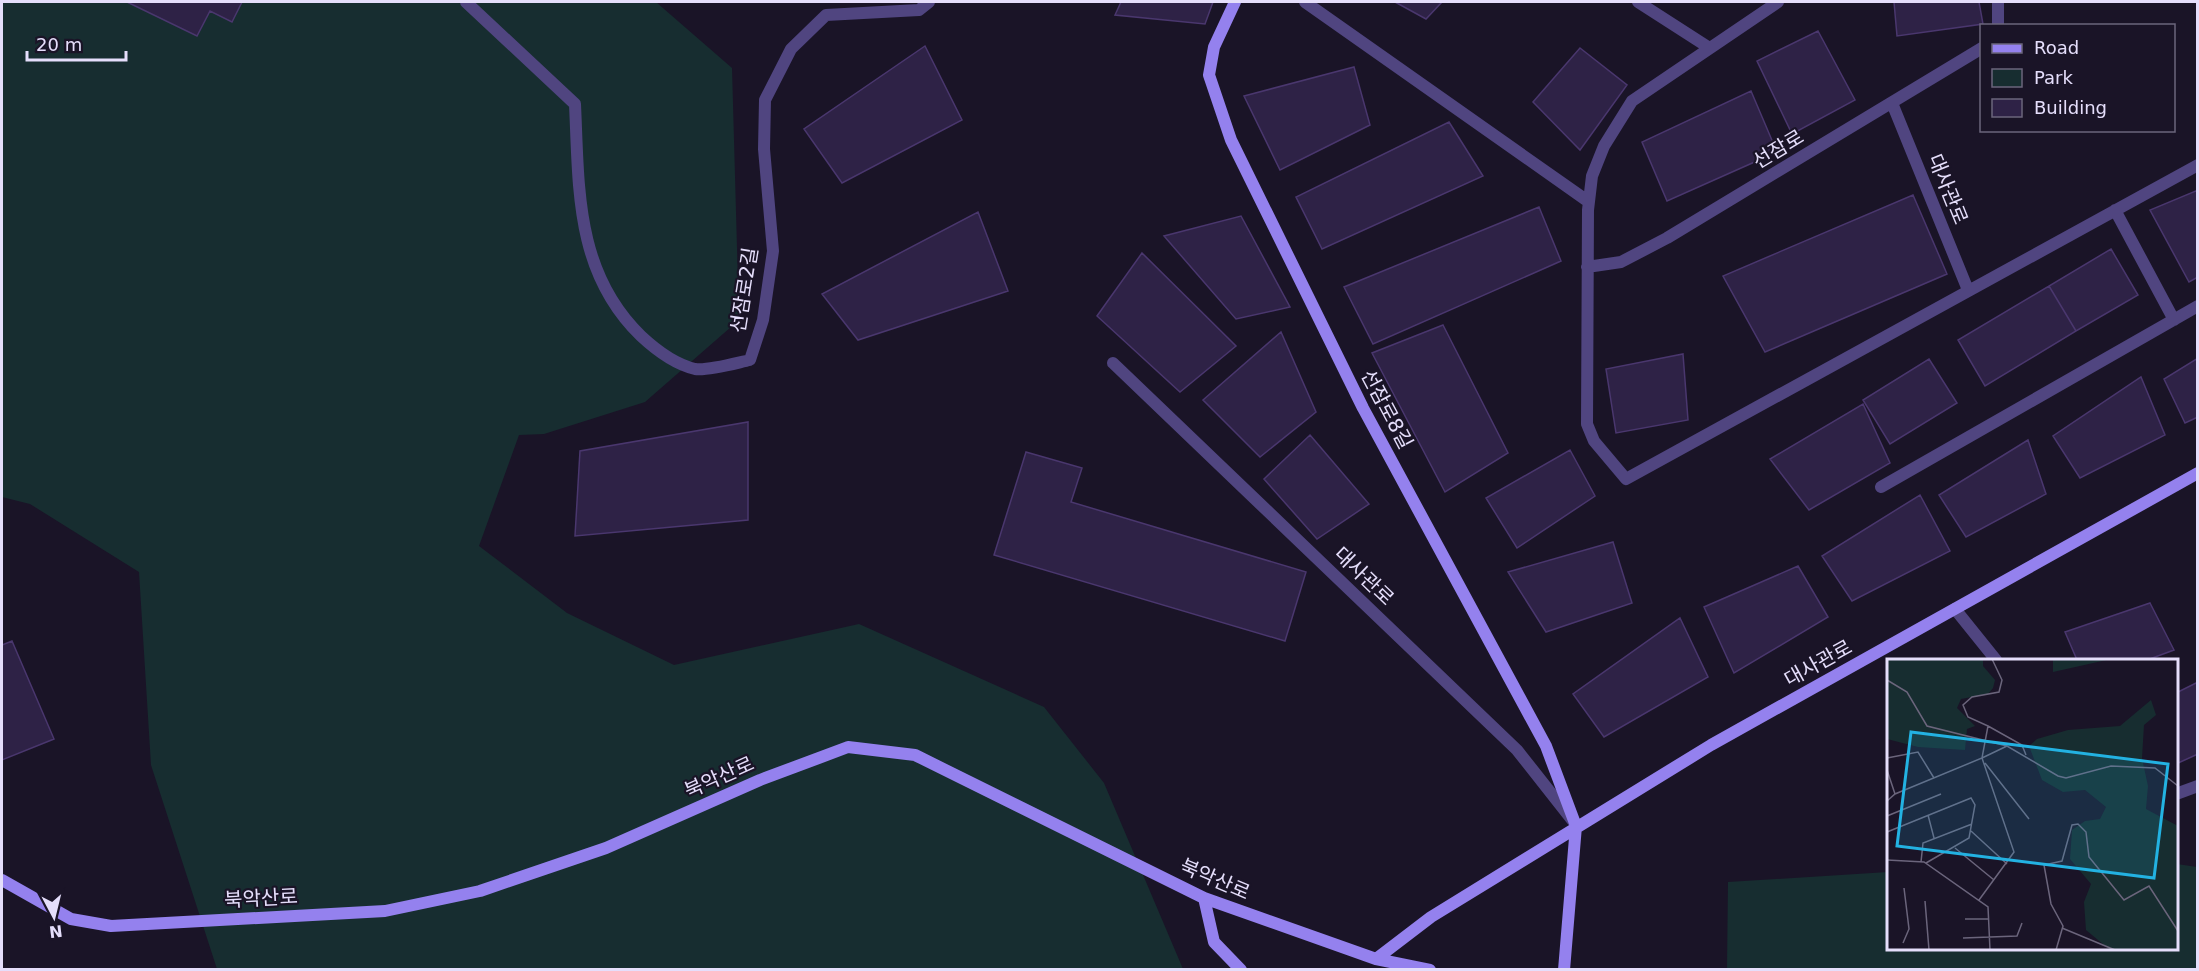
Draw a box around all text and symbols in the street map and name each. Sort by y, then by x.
scale bar [27,24,126,62]
legend [1980,24,2175,132]
text: 20 m [36,34,82,55]
text: Road [2034,37,2079,58]
text: Park [2034,67,2073,88]
text: Building [2034,97,2107,118]
street label: 선잠로 [1748,124,1808,174]
street label: 대사관로 [1923,150,1973,228]
street label: 선잠로2길 [725,245,763,335]
street label: 선잠로8길 [1356,365,1418,453]
street label: 대사관로 [1329,542,1399,610]
street label: 대사관로 [1780,635,1856,691]
inset map [1887,659,2178,950]
street label: 북악산로 [680,751,758,803]
street label: 북악산로 [1176,854,1254,904]
street label: 북악산로 [224,884,298,912]
north arrow [24,887,84,947]
text: N [48,921,64,942]

